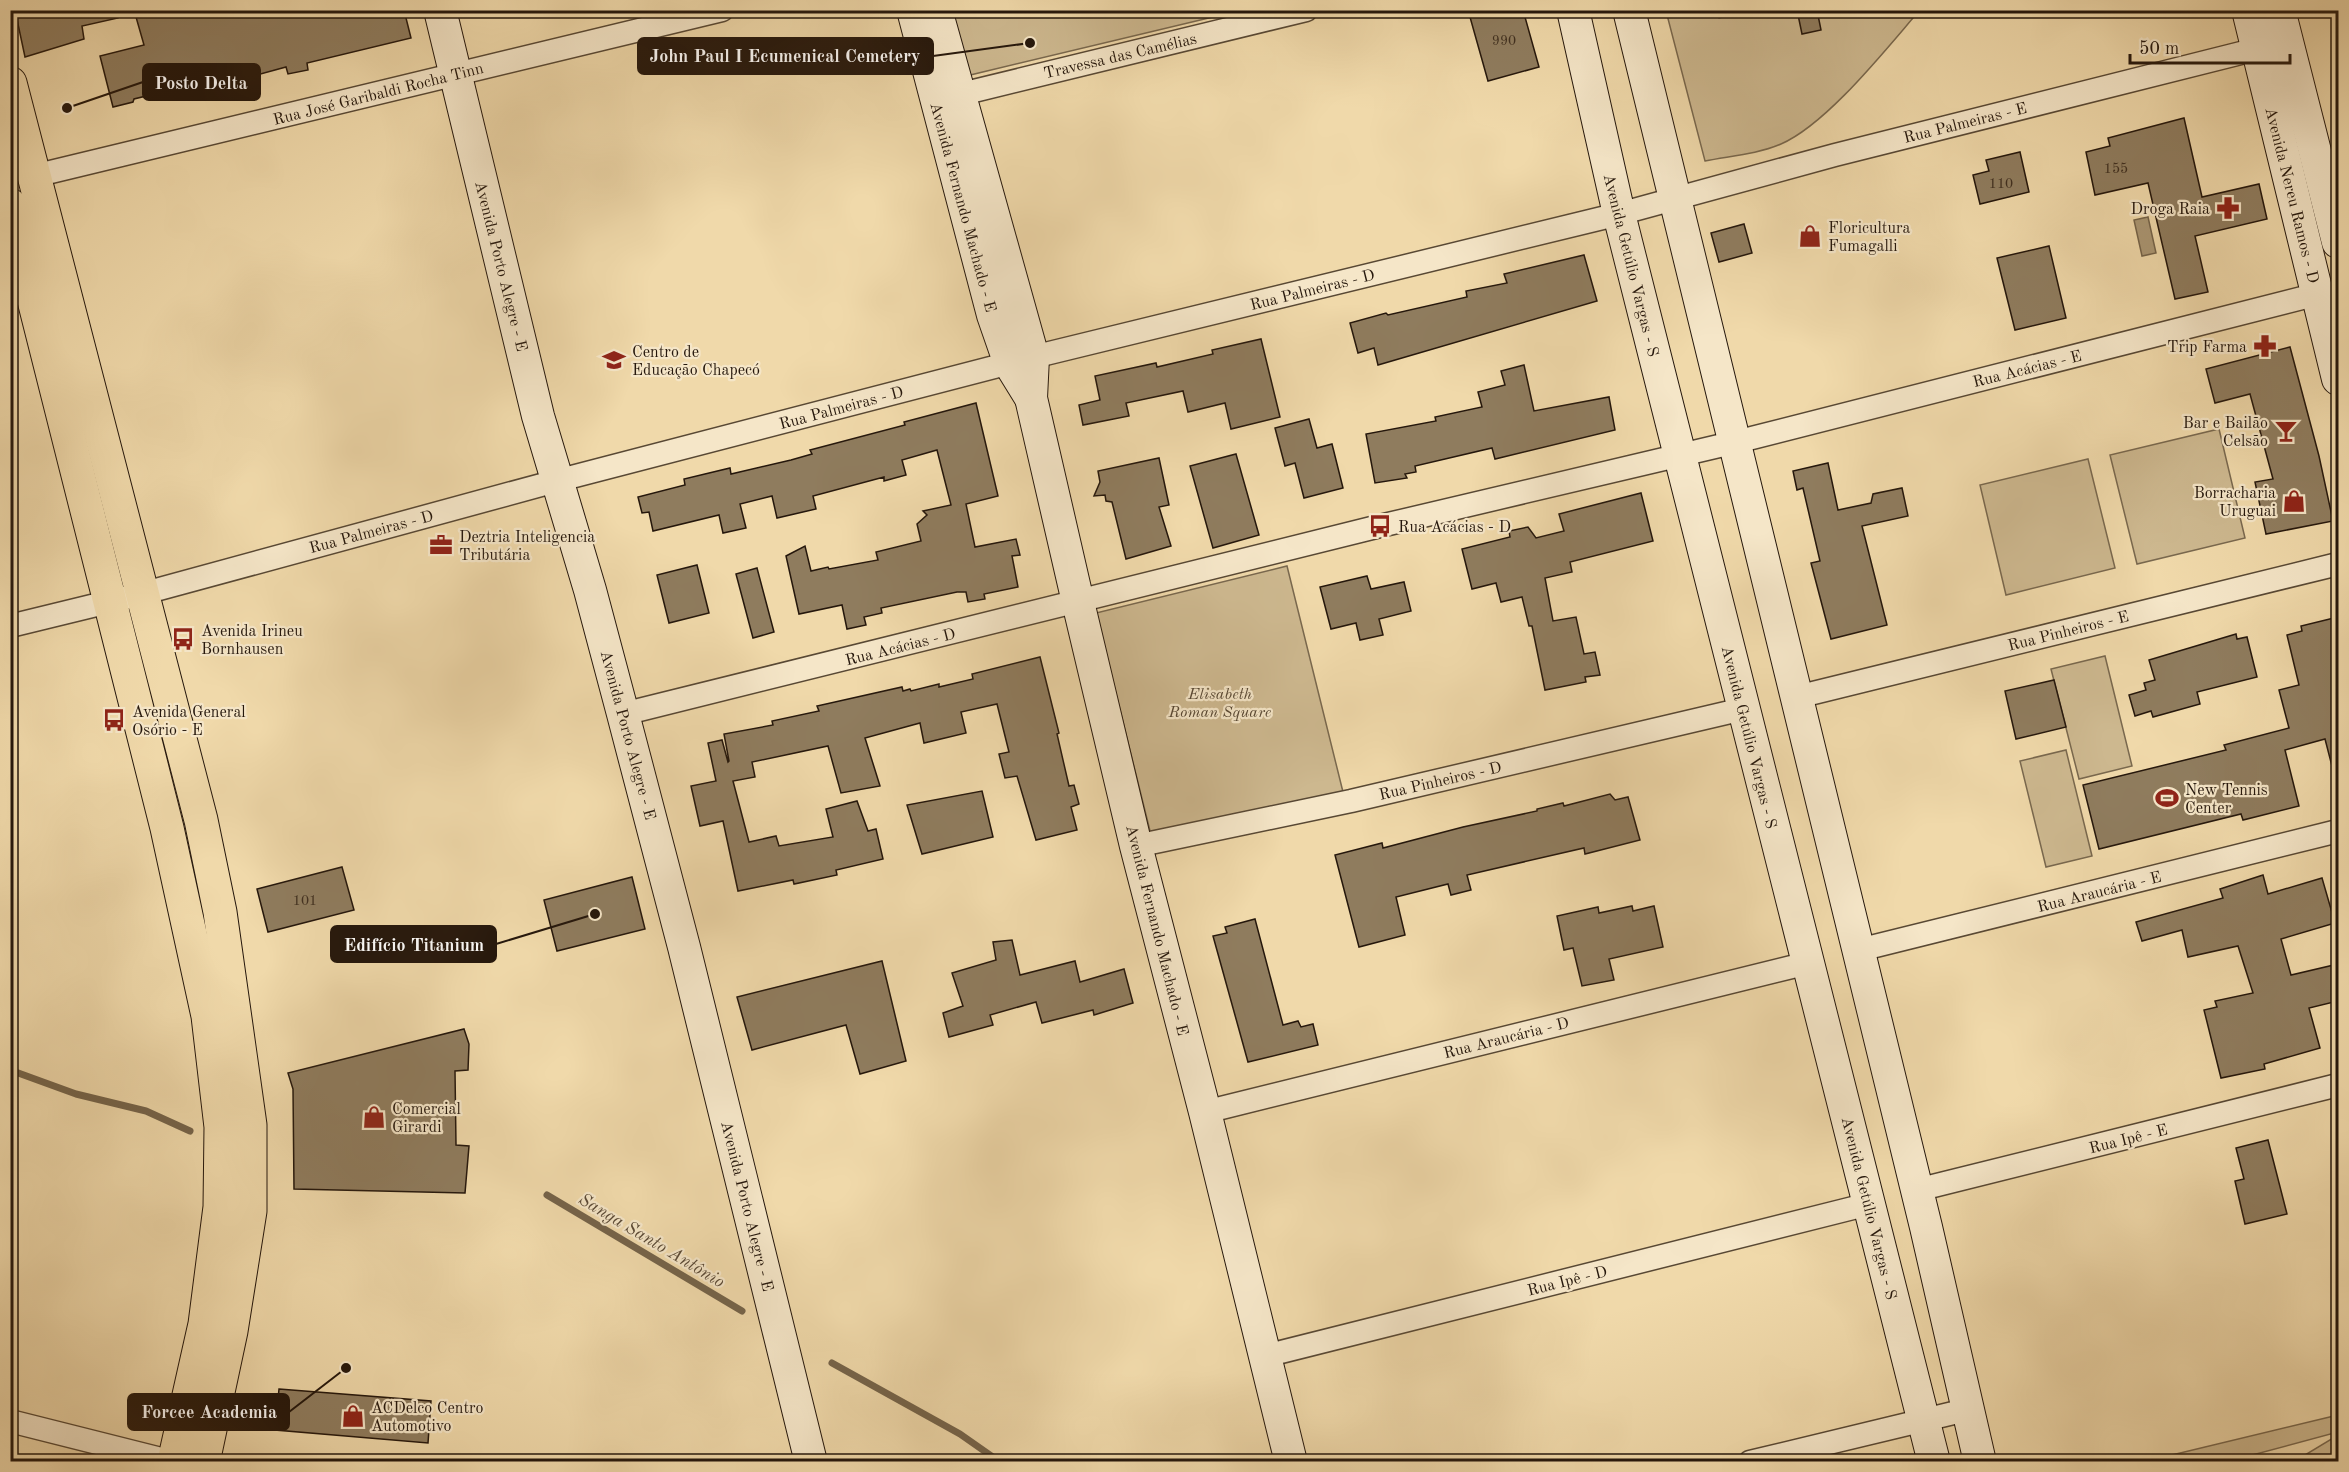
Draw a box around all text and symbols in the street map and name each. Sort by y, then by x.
scale bar [2130,27,2290,65]
street label: Travessa das Camélias [1042,32,1199,82]
house number: 990 [1492,34,1516,48]
callout: John Paul I Ecumenical Cemetery [638,38,933,74]
text: 50 m [2139,40,2179,58]
text: John Paul I Ecumenical Cemetery [649,48,921,66]
street label: Rua José Garibaldi Rocha Tinn [272,61,486,129]
callout: Posto Delta [143,64,260,100]
text: Posto Delta [154,75,248,93]
street label: Avenida Fernando Machado - E [926,101,998,314]
street label: Rua Palmeiras - E [1902,101,2029,147]
street label: Avenida Nereu Ramos - D [2261,106,2321,285]
house number: 155 [2104,162,2128,176]
street label: Avenida Getúlio Vargas - S [1600,172,1661,359]
house number: 110 [1989,177,2013,191]
street label: Avenida Porto Alegre - E [471,180,529,353]
pharmacy icon: Droga Raia [2215,195,2241,221]
place label: Droga Raia [2130,202,2210,218]
place label: Floricultura Fumagalli [1828,221,1910,255]
shop icon: Floricultura Fumagalli [1797,223,1823,249]
street label: Rua Palmeiras - D [1248,268,1376,314]
pharmacy icon: Trip Farma [2252,333,2278,359]
place label: Trip Farma [2167,340,2247,356]
place label: Centro de Educação Chapecó [632,345,760,379]
school or university icon: Centro de Educação Chapecó [601,347,627,373]
street label: Rua Acácias - E [1971,349,2084,391]
street label: Rua Palmeiras - D [778,385,905,433]
place label: Bar e Bailão Celsão [2183,416,2268,450]
bar icon: Bar e Bailão Celsão [2273,418,2299,444]
place label: Borracharia Uruguai [2194,486,2276,520]
shop icon: Borracharia Uruguai [2281,488,2307,514]
street label: Rua Palmeiras - D [308,509,435,557]
bus stop icon: Rua Acácias - D [1367,513,1393,539]
place label: Rua Acácias - D [1398,520,1511,536]
place label: Deztria Inteligencia Tributária [459,530,595,564]
office icon: Deztria Inteligencia Tributária [428,532,454,558]
street label: Rua Pinheiros - E [2006,609,2131,655]
place label: Avenida Irineu Bornhausen [201,624,303,658]
bus stop icon: Avenida Irineu Bornhausen [170,626,196,652]
street label: Rua Acácias - D [844,627,957,669]
street label: Avenida Getúlio Vargas - S [1718,644,1779,831]
street label: Avenida Porto Alegre - E [597,649,657,822]
park label: Elisabeth Roman Square [1168,687,1272,721]
place label: Avenida General Osório - E [132,705,246,739]
bus stop icon: Avenida General Osório - E [101,707,127,733]
street label: Rua Pinheiros - D [1378,760,1503,804]
place label: New Tennis Center [2185,783,2268,817]
sports icon: New Tennis Center [2154,785,2180,811]
street label: Avenida Fernando Machado - E [1122,823,1190,1038]
street label: Rua Araucária - E [2036,870,2163,916]
house number: 101 [293,894,317,908]
callout: Edifício Titanium [331,926,496,962]
text: Edifício Titanium [344,937,484,955]
street label: Rua Araucária - D [1442,1016,1571,1062]
place label: Comercial Girardi [392,1102,461,1136]
shop icon: Comercial Girardi [361,1104,387,1130]
street label: Avenida Getúlio Vargas - S [1838,1115,1899,1302]
street label: Avenida Porto Alegre - E [717,1120,775,1293]
street label: Rua Ipê - E [2088,1122,2169,1157]
water label: Sanga Santo Antônio [575,1190,728,1292]
street label: Rua Ipê - D [1526,1264,1609,1300]
callout: Forcee Academia [128,1394,289,1430]
place label: ACDelco Centro Automotivo [371,1401,484,1435]
shop icon: ACDelco Centro Automotivo [340,1403,366,1429]
text: Forcee Academia [141,1404,277,1422]

